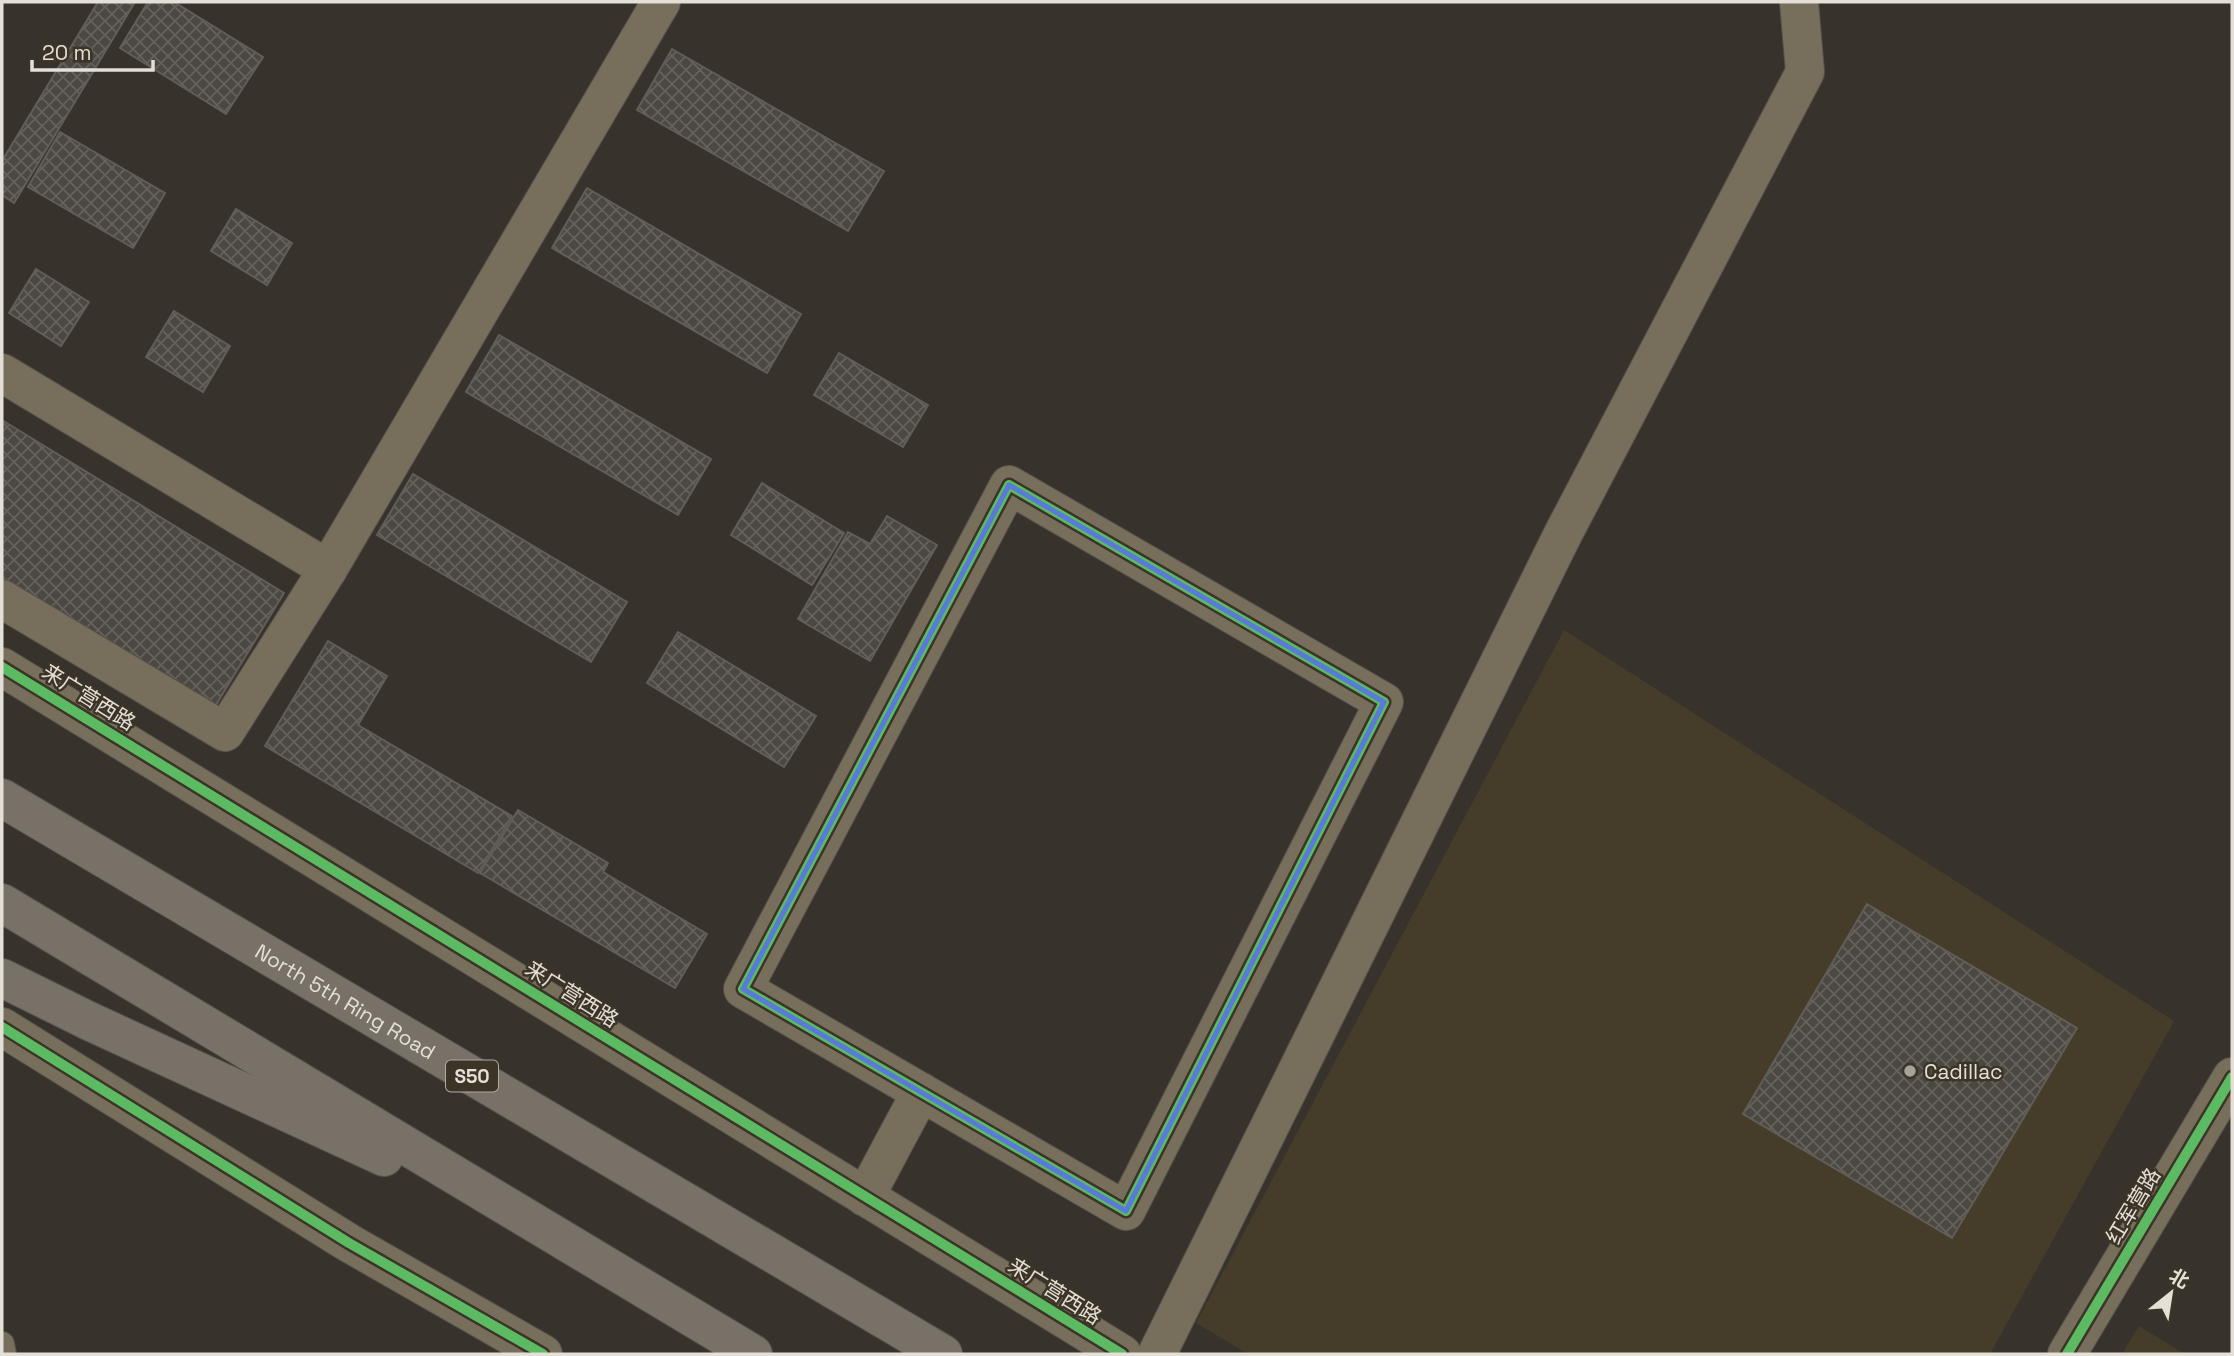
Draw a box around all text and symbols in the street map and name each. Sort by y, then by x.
scale bar [32,28,152,72]
text: 20 m [42,39,92,66]
street label: 来广营西路 [37,658,141,736]
street label: North 5th Ring Road [250,937,441,1065]
street label: 来广营西路 [520,955,624,1033]
place label: Cadillac [1924,1058,2003,1085]
road number: S50 [446,1060,498,1092]
marker: Cadillac [1902,1063,1918,1079]
street label: 红军营路 [2100,1163,2166,1249]
street label: 来广营西路 [1003,1252,1107,1330]
north arrow [2136,1258,2206,1328]
text: 北 [2165,1263,2194,1294]

